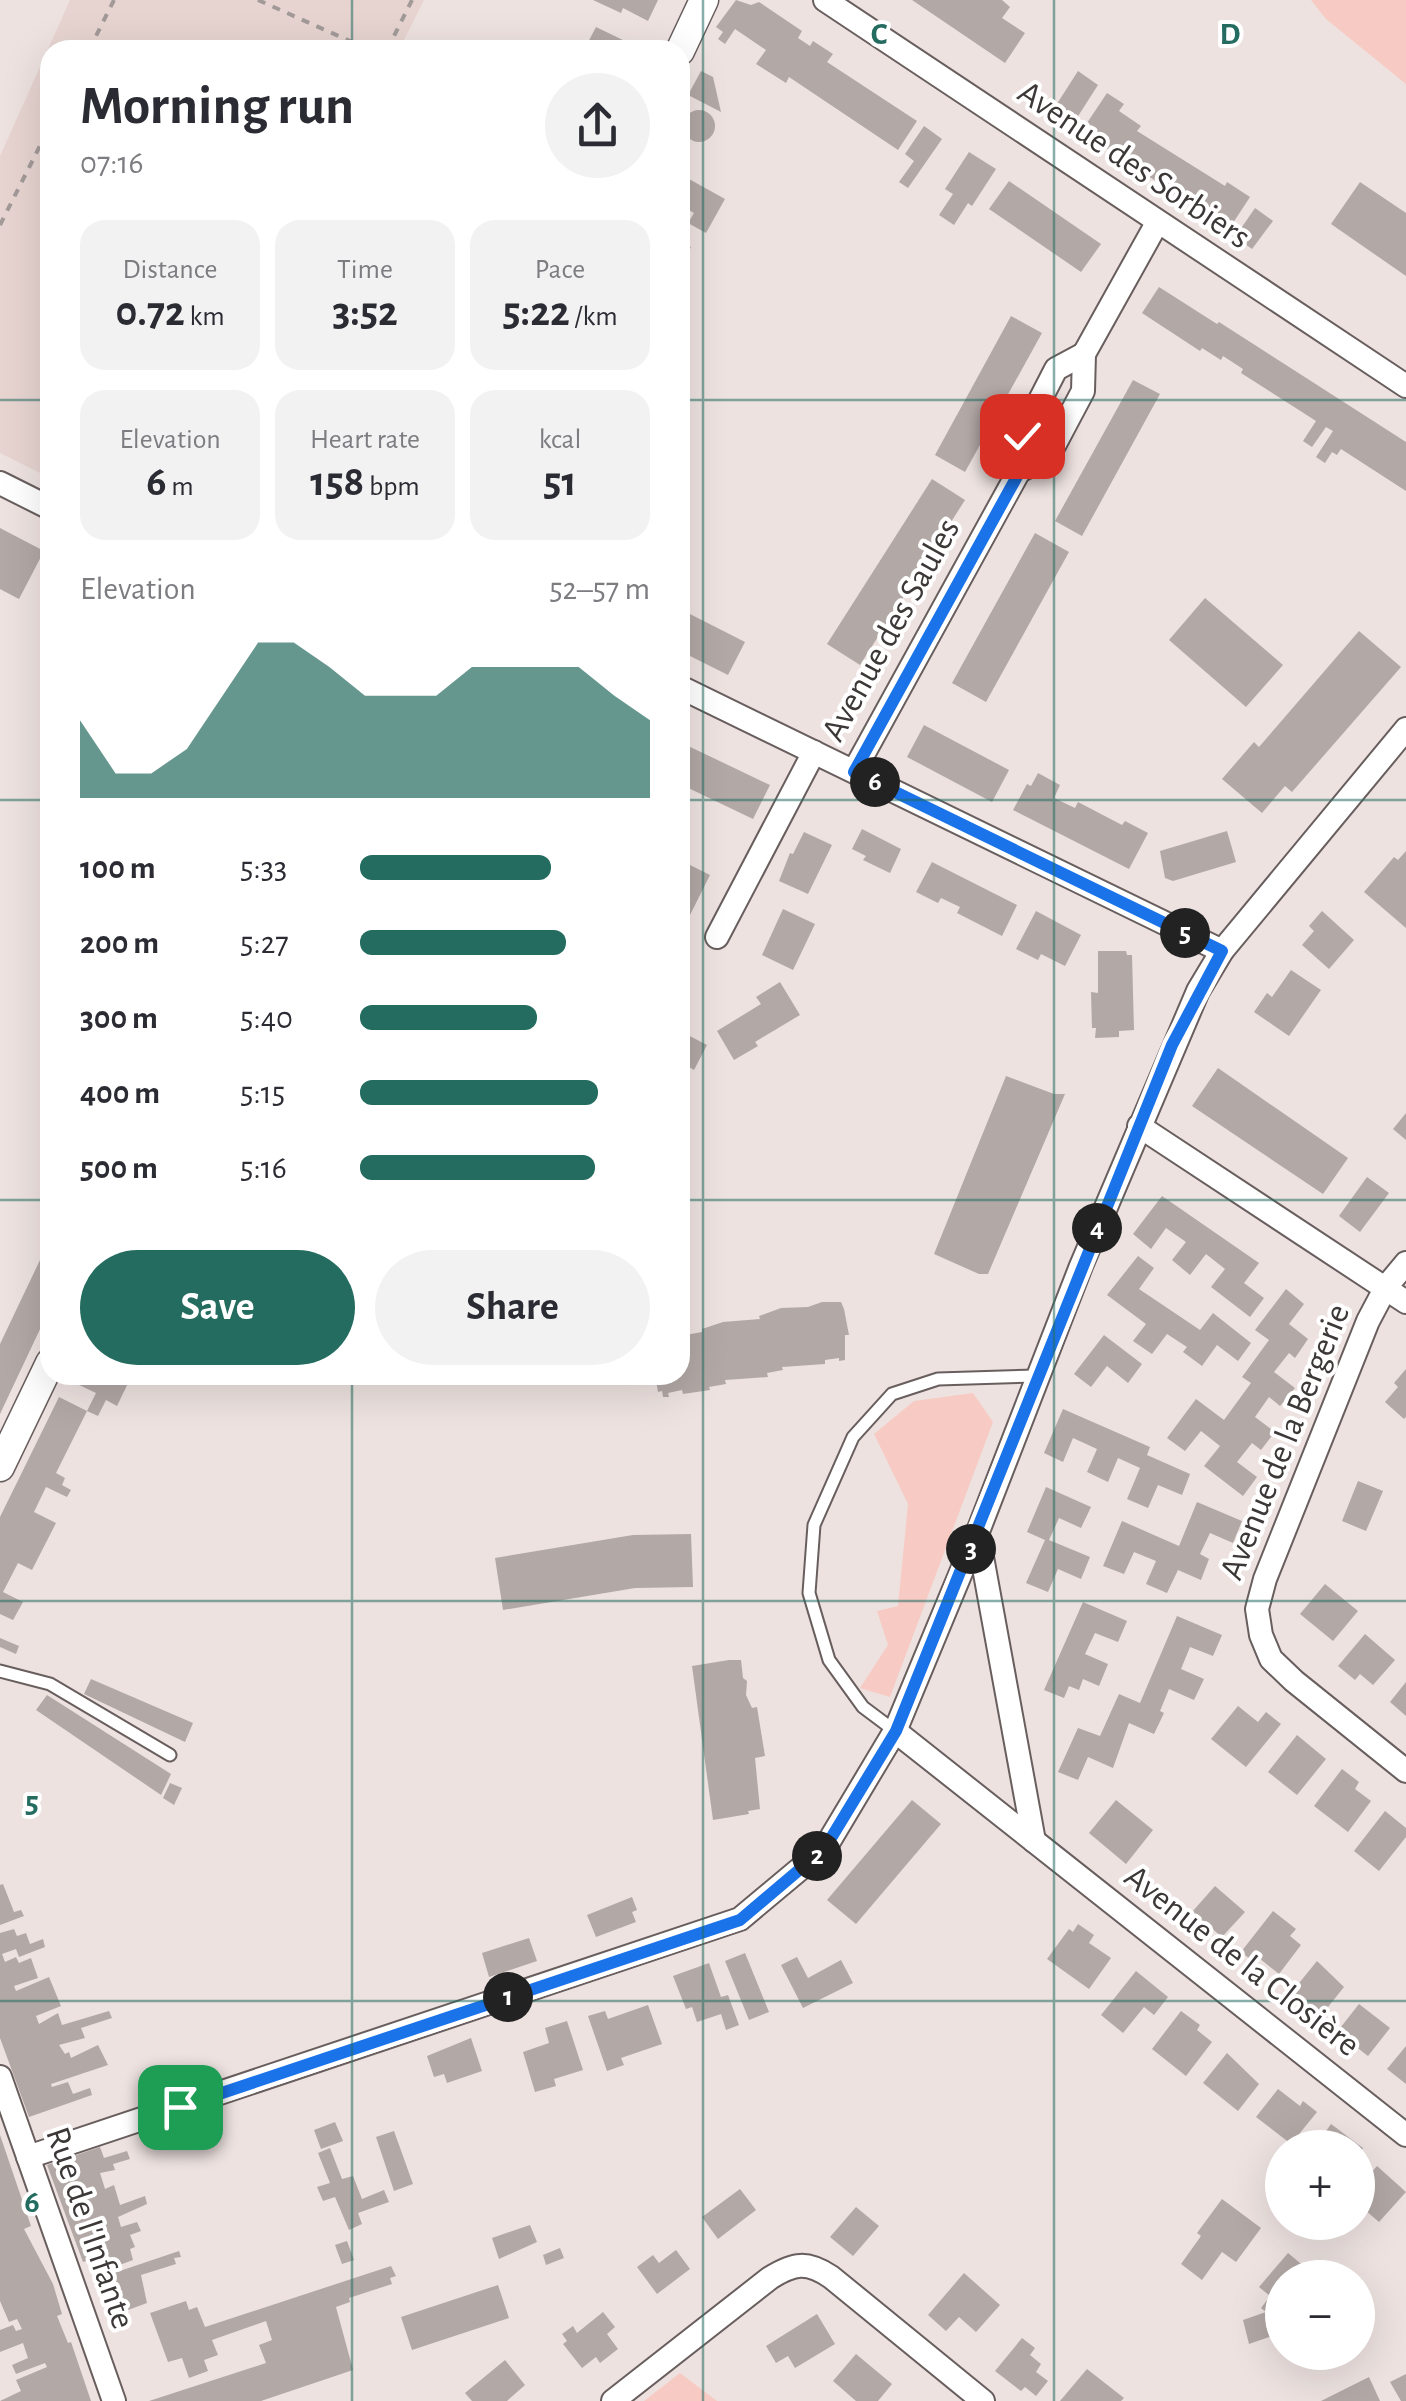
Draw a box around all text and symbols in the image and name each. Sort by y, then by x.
text: C [871,18,888,50]
text: D [1220,18,1241,50]
button: share [545,73,650,178]
street label: Avenue des Sorbiers [1012,75,1256,255]
text: Morning run [80,79,354,134]
text: 07:16 [80,147,144,179]
text: Distance [123,256,217,284]
text: Time [337,256,393,284]
text: Pace [535,256,585,284]
text: 0.72 [115,291,185,333]
text: 3:52 [332,291,398,333]
text: 5:22 [502,291,570,333]
text: km [185,303,225,331]
text: /km [570,303,618,331]
pin [980,394,1065,479]
icon: check [995,409,1050,464]
text: Elevation [119,426,221,454]
text: Heart rate [310,426,420,454]
text: kcal [539,426,581,454]
text: 6 [146,461,167,503]
text: 158 [310,461,364,503]
text: 51 [543,461,577,503]
text: m [167,473,194,501]
text: bpm [364,473,420,501]
street label: Avenue des Saules [815,513,967,747]
text: Elevation [80,573,196,605]
text: 52–57 m [549,573,650,605]
pin: 6 [850,757,900,807]
text: 6 [868,768,882,796]
text: 100 m [80,852,156,884]
text: 5:33 [240,852,287,884]
pin: 5 [1160,908,1210,958]
text: 5 [1179,919,1191,947]
text: 200 m [80,927,159,959]
text: 5:27 [240,927,289,959]
text: 300 m [80,1002,158,1034]
text: 5:40 [240,1002,293,1034]
text: 400 m [80,1077,160,1109]
text: 5:15 [240,1077,285,1109]
text: 500 m [80,1152,158,1184]
text: 5:16 [240,1152,287,1184]
pin: 4 [1072,1203,1122,1253]
text: 4 [1090,1214,1104,1242]
button: Save [80,1250,355,1365]
button: Share [375,1250,650,1365]
street label: Avenue de la Bergerie [1214,1299,1356,1585]
pin: 3 [946,1524,996,1574]
text: 3 [965,1535,977,1563]
text: 5 [25,1786,39,1818]
pin: 2 [792,1831,842,1881]
text: 2 [810,1842,824,1870]
street label: Avenue de la Closière [1118,1859,1366,2063]
pin: 1 [483,1972,533,2022]
text: 1 [503,1983,513,2011]
pin [138,2065,223,2150]
icon: arrive [153,2080,208,2135]
street label: Rue de l'Infante [39,2123,141,2333]
map controls [1265,2130,1375,2370]
button: + [1265,2130,1375,2240]
text: 6 [24,2186,40,2218]
button: − [1265,2260,1375,2370]

